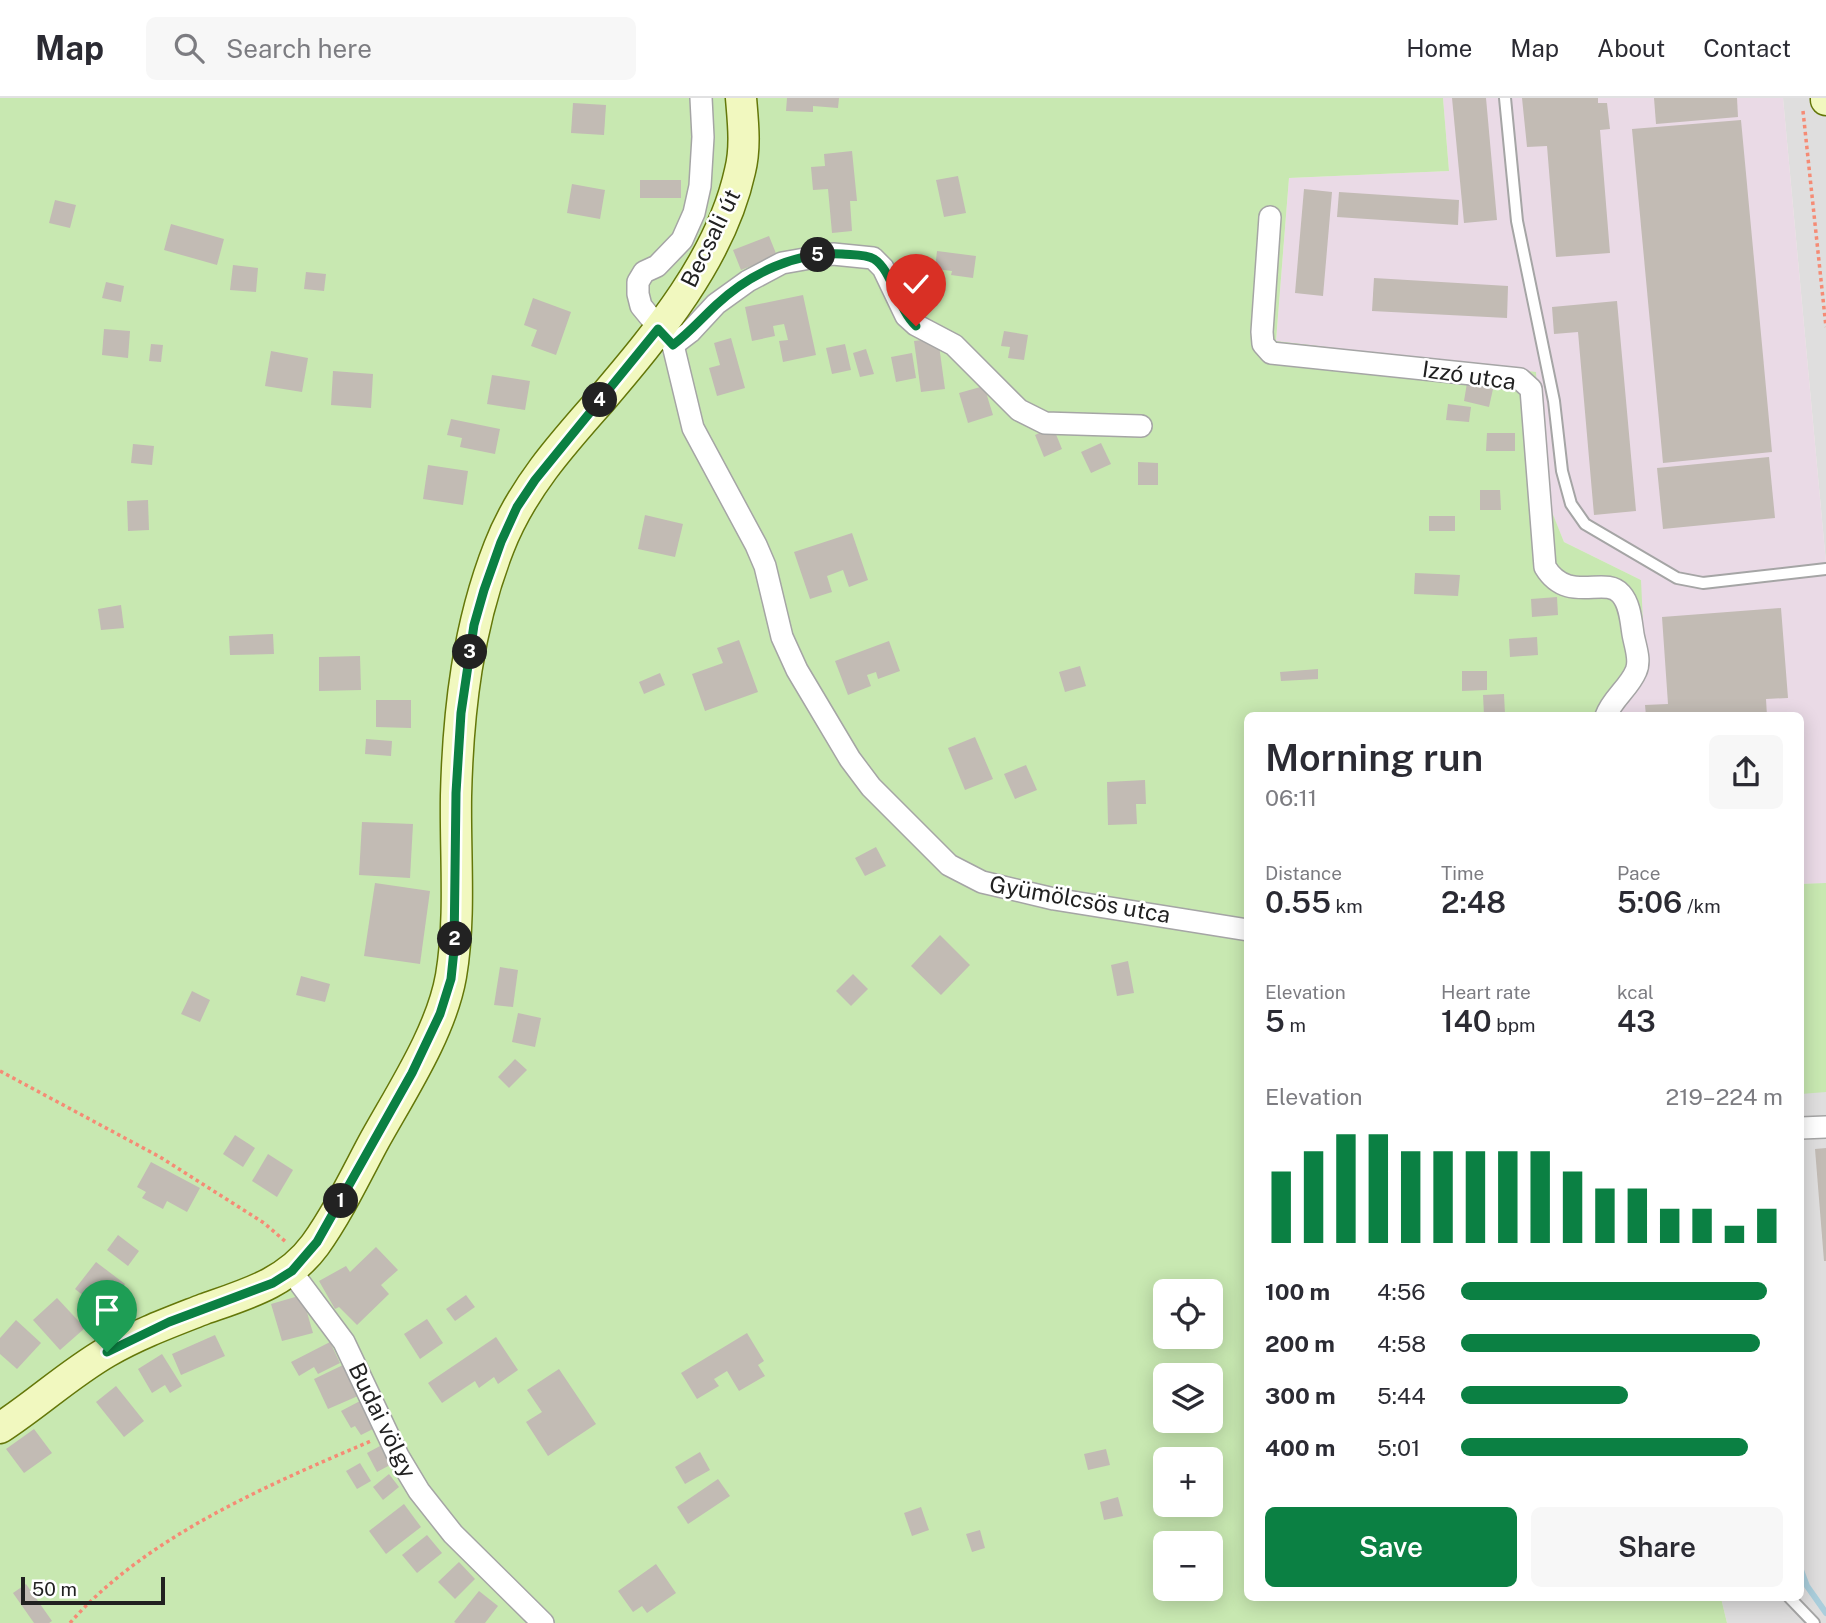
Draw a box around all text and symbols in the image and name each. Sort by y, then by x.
search box [146,17,636,80]
text: Map [35,29,104,67]
icon: search [170,29,208,67]
text: Search here [226,33,372,64]
text: Home [1406,34,1472,62]
text: Map [1510,34,1559,62]
text: About [1597,34,1665,62]
text: Contact [1703,34,1791,62]
street label: Becsali út [675,185,745,291]
pin: 5 [800,238,836,272]
text: 5 [811,243,824,265]
pin [886,254,946,326]
icon: check [897,265,935,303]
street label: Izzó utca [1420,355,1518,395]
pin: 4 [582,382,618,418]
text: 4 [593,388,606,410]
pin: 3 [452,634,488,670]
text: 3 [463,640,476,662]
text: Morning run [1265,735,1483,780]
button: share [1709,735,1783,809]
text: 06:11 [1265,784,1317,811]
text: Distance [1265,862,1342,884]
text: Time [1441,862,1484,884]
text: Pace [1617,862,1660,884]
street label: Gyümölcsös utca [987,870,1173,928]
text: 0.55 [1265,884,1331,920]
text: 2:48 [1441,884,1506,920]
text: 5:06 [1617,884,1682,920]
text: km [1331,895,1363,917]
text: /km [1682,895,1721,917]
pin: 2 [438,922,472,956]
text: 2 [448,927,461,949]
text: Elevation [1265,981,1346,1003]
text: Heart rate [1441,981,1531,1003]
text: kcal [1617,981,1654,1003]
text: 5 [1265,1003,1285,1039]
text: 140 [1441,1003,1492,1039]
text: 43 [1617,1003,1656,1039]
text: m [1285,1014,1306,1036]
text: bpm [1492,1014,1535,1036]
text: Elevation [1265,1083,1363,1110]
text: 219–224 m [1665,1083,1783,1110]
pin: 1 [324,1184,358,1218]
text: 1 [336,1189,345,1211]
text: 100 m [1265,1278,1330,1305]
text: 4:56 [1377,1278,1426,1305]
map controls [1153,1279,1223,1601]
button: locate [1153,1279,1223,1349]
pin [77,1280,137,1352]
icon: arrive [88,1291,126,1329]
text: 200 m [1265,1330,1335,1357]
text: 4:58 [1377,1330,1426,1357]
street label: Budai völgy [344,1358,422,1482]
button: layers [1153,1363,1223,1433]
text: 300 m [1265,1382,1336,1409]
text: 5:44 [1377,1382,1426,1409]
text: 400 m [1265,1434,1335,1461]
text: 5:01 [1377,1434,1420,1461]
button: + [1153,1447,1223,1517]
button: Save [1265,1507,1517,1587]
button: Share [1531,1507,1783,1587]
button: − [1153,1531,1223,1601]
scale bar [21,1574,164,1606]
text: 50 m [32,1578,77,1600]

